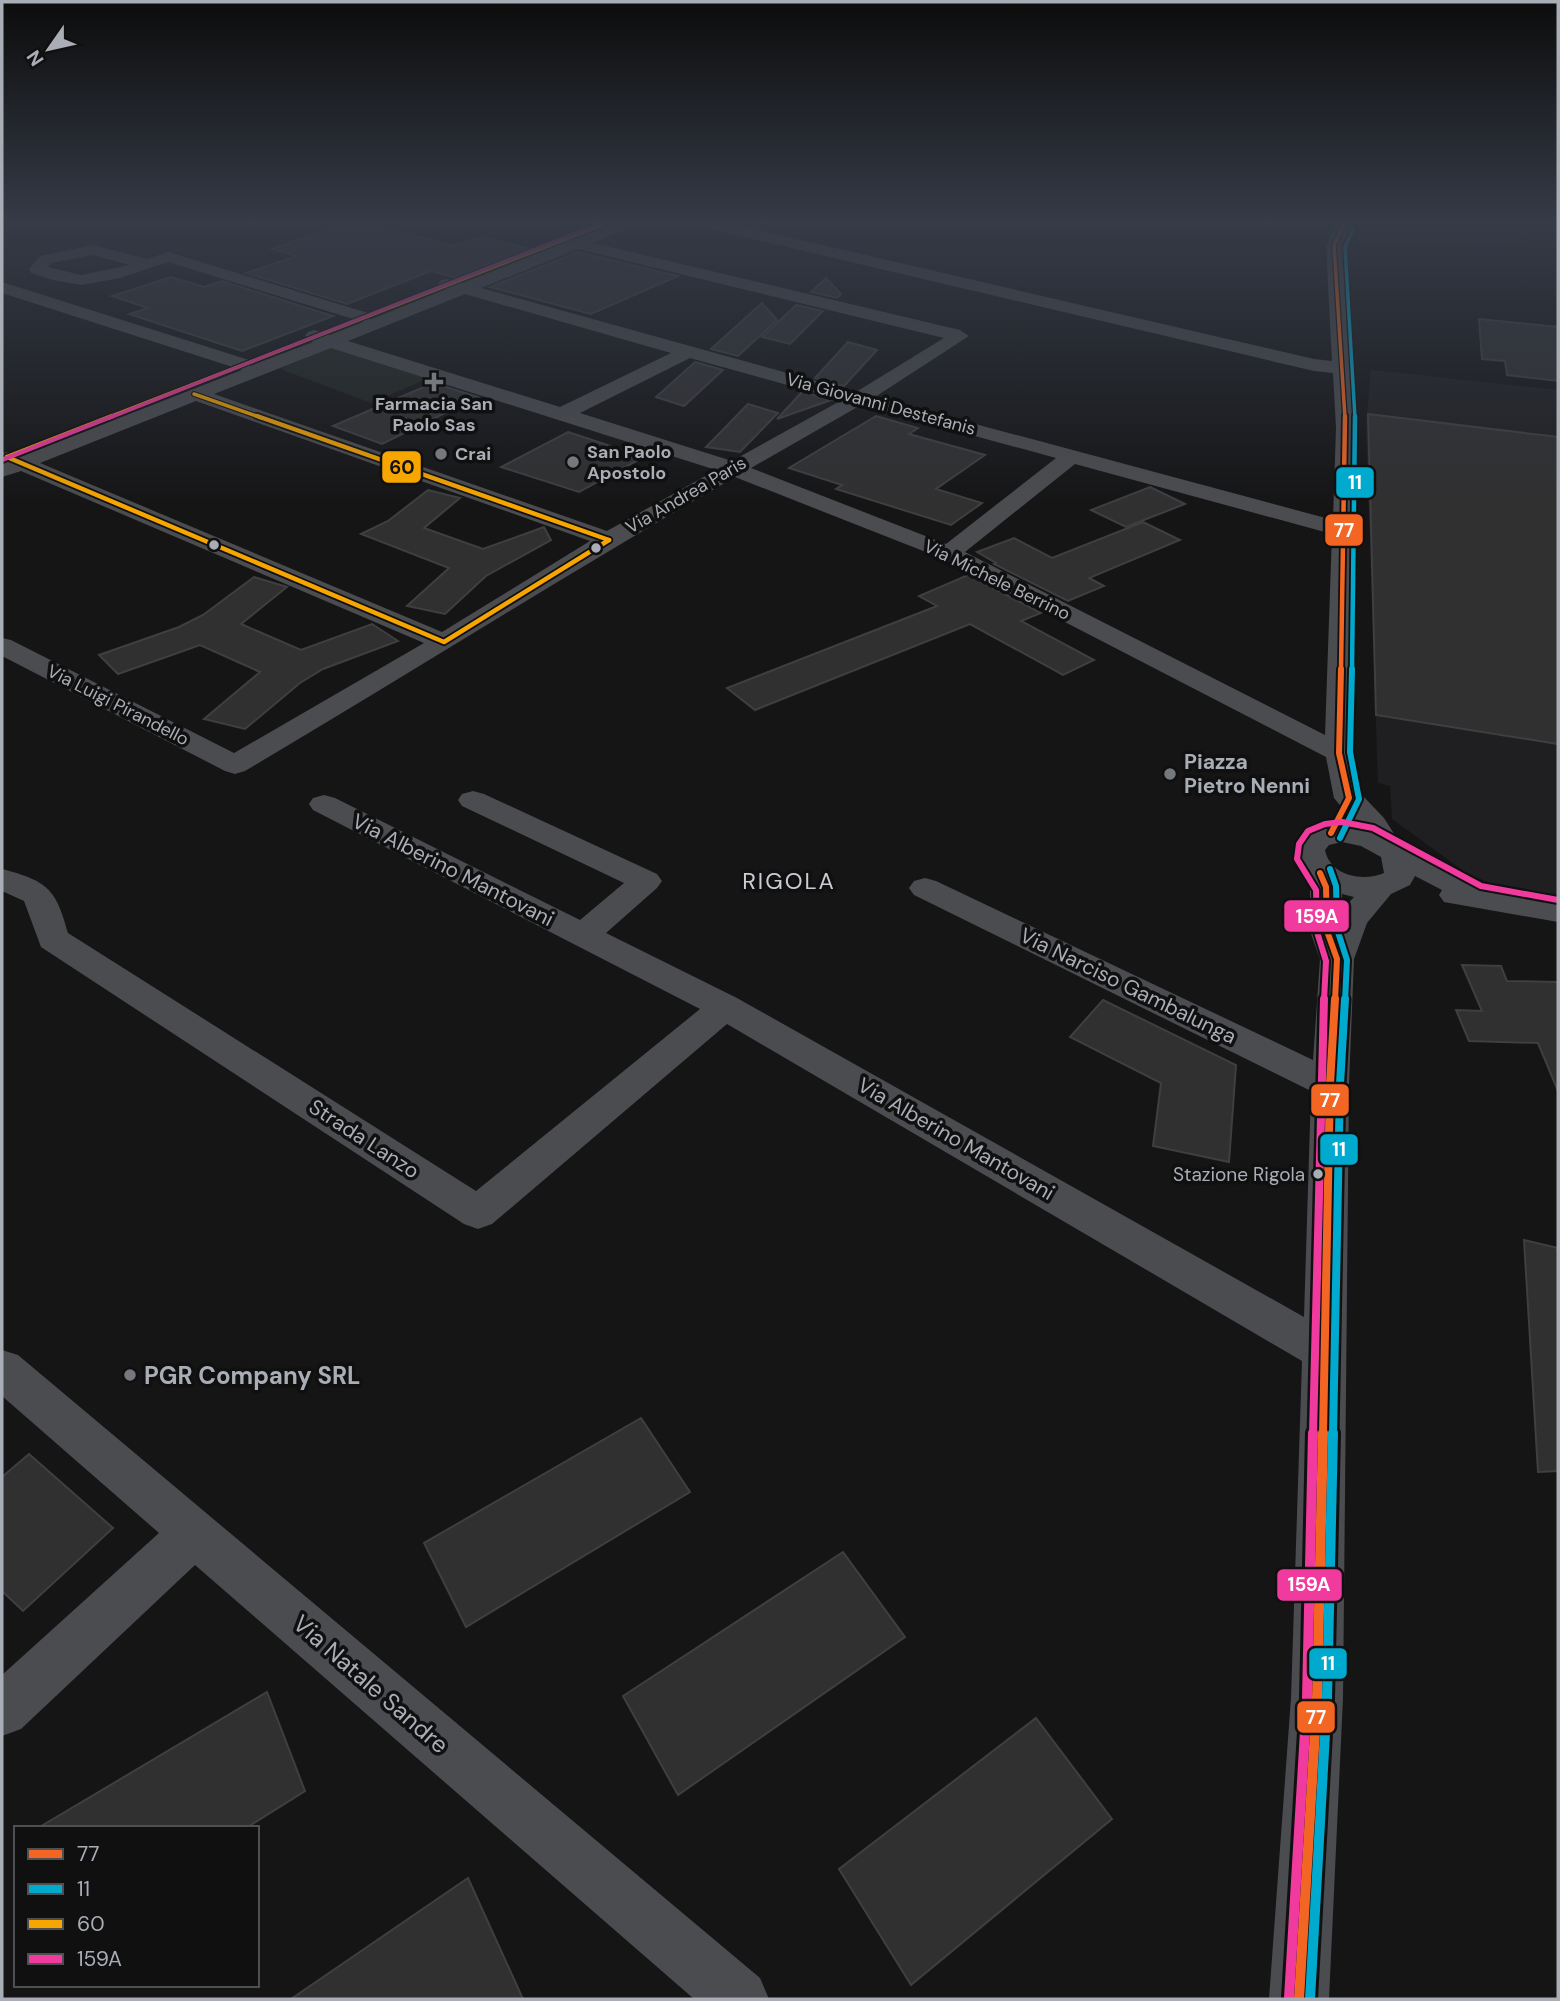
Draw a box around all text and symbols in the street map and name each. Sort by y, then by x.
north arrow [14,14,84,84]
text: N [21,45,50,71]
street label: Via Giovanni Destefanis [784,367,978,441]
marker: Farmacia San Paolo Sas [426,374,442,390]
place label: Farmacia San Paolo Sas [375,392,493,437]
place label: San Paolo Apostolo [587,440,672,485]
place label: Crai [455,442,491,466]
marker: Crai [433,446,449,462]
line badge: 60 [381,450,422,484]
street label: Via Andrea Paris [621,451,751,539]
marker: San Paolo Apostolo [565,454,581,470]
text: 60 [389,455,415,480]
line badge: 11 [1335,466,1375,499]
text: 11 [1348,470,1362,495]
line badge: 77 [1324,513,1364,547]
text: 77 [1334,518,1354,543]
street label: Via Michele Berrino [920,534,1074,626]
unlabelled marker [207,538,221,552]
unlabelled marker [589,541,603,555]
street label: Via Luigi Pirandello [43,659,193,751]
place label: Piazza Pietro Nenni [1184,748,1310,800]
marker: Piazza Pietro Nenni [1162,766,1178,782]
street label: Via Alberino Mantovani [347,807,559,933]
district label: RIGOLA [742,866,836,896]
line badge: 159A [1283,899,1350,933]
text: 159A [1296,904,1339,929]
street label: Via Narciso Gambalunga [1015,921,1241,1051]
street label: Via Alberino Mantovani [853,1071,1059,1207]
line badge: 77 [1310,1083,1350,1117]
text: 77 [1320,1088,1340,1113]
street label: Strada Lanzo [303,1093,425,1185]
line badge: 11 [1319,1133,1359,1166]
text: 11 [1332,1137,1346,1162]
place label: Stazione Rigola [1173,1162,1305,1187]
marker: Stazione Rigola [1311,1167,1325,1181]
place label: PGR Company SRL [144,1360,360,1391]
marker: PGR Company SRL [122,1367,138,1383]
line badge: 159A [1276,1568,1343,1602]
text: 159A [1288,1572,1331,1597]
street label: Via Natale Sandre [287,1608,455,1760]
line badge: 11 [1308,1647,1348,1680]
text: 11 [1321,1651,1335,1676]
line badge: 77 [1296,1700,1336,1734]
text: 77 [1306,1705,1326,1730]
legend [14,1826,259,1987]
text: 77 [77,1840,99,1868]
text: 11 [77,1875,90,1903]
text: 60 [77,1910,105,1938]
text: 159A [77,1945,122,1973]

